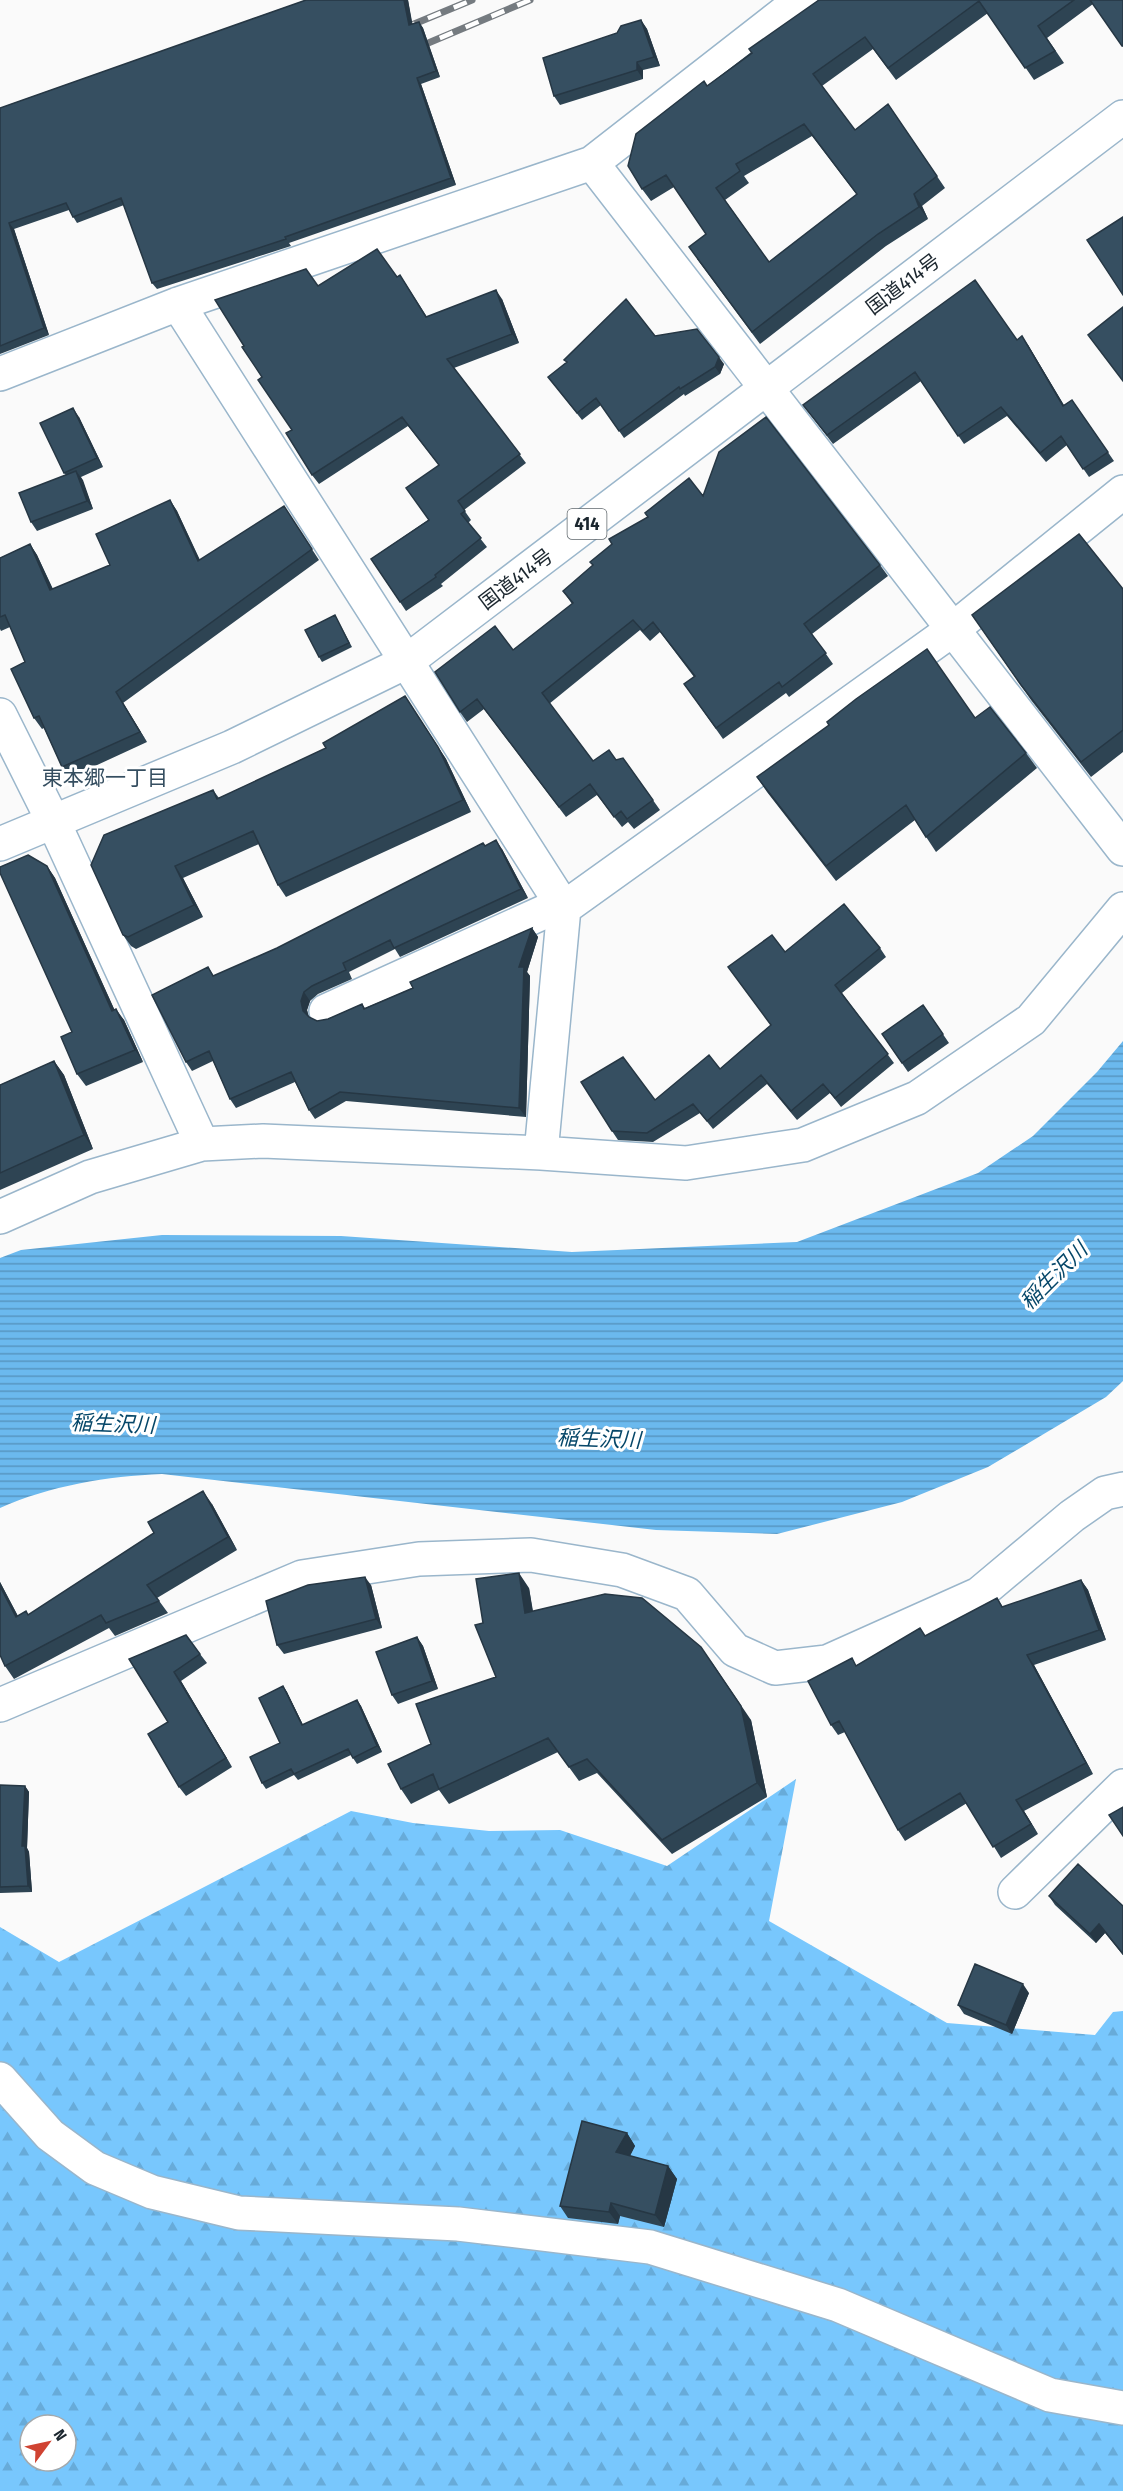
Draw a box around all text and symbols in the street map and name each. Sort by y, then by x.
street label: 国道414号 [861,249,945,319]
road number: 414 [568,509,606,539]
street label: 国道414号 [474,544,558,614]
district label: 東本郷一丁目 [42,765,168,791]
water label: 稲生沢川 [1015,1236,1094,1315]
water label: 稲生沢川 [71,1410,157,1439]
water label: 稲生沢川 [557,1425,643,1454]
north arrow [18,2413,78,2473]
text: N [50,2426,71,2444]

